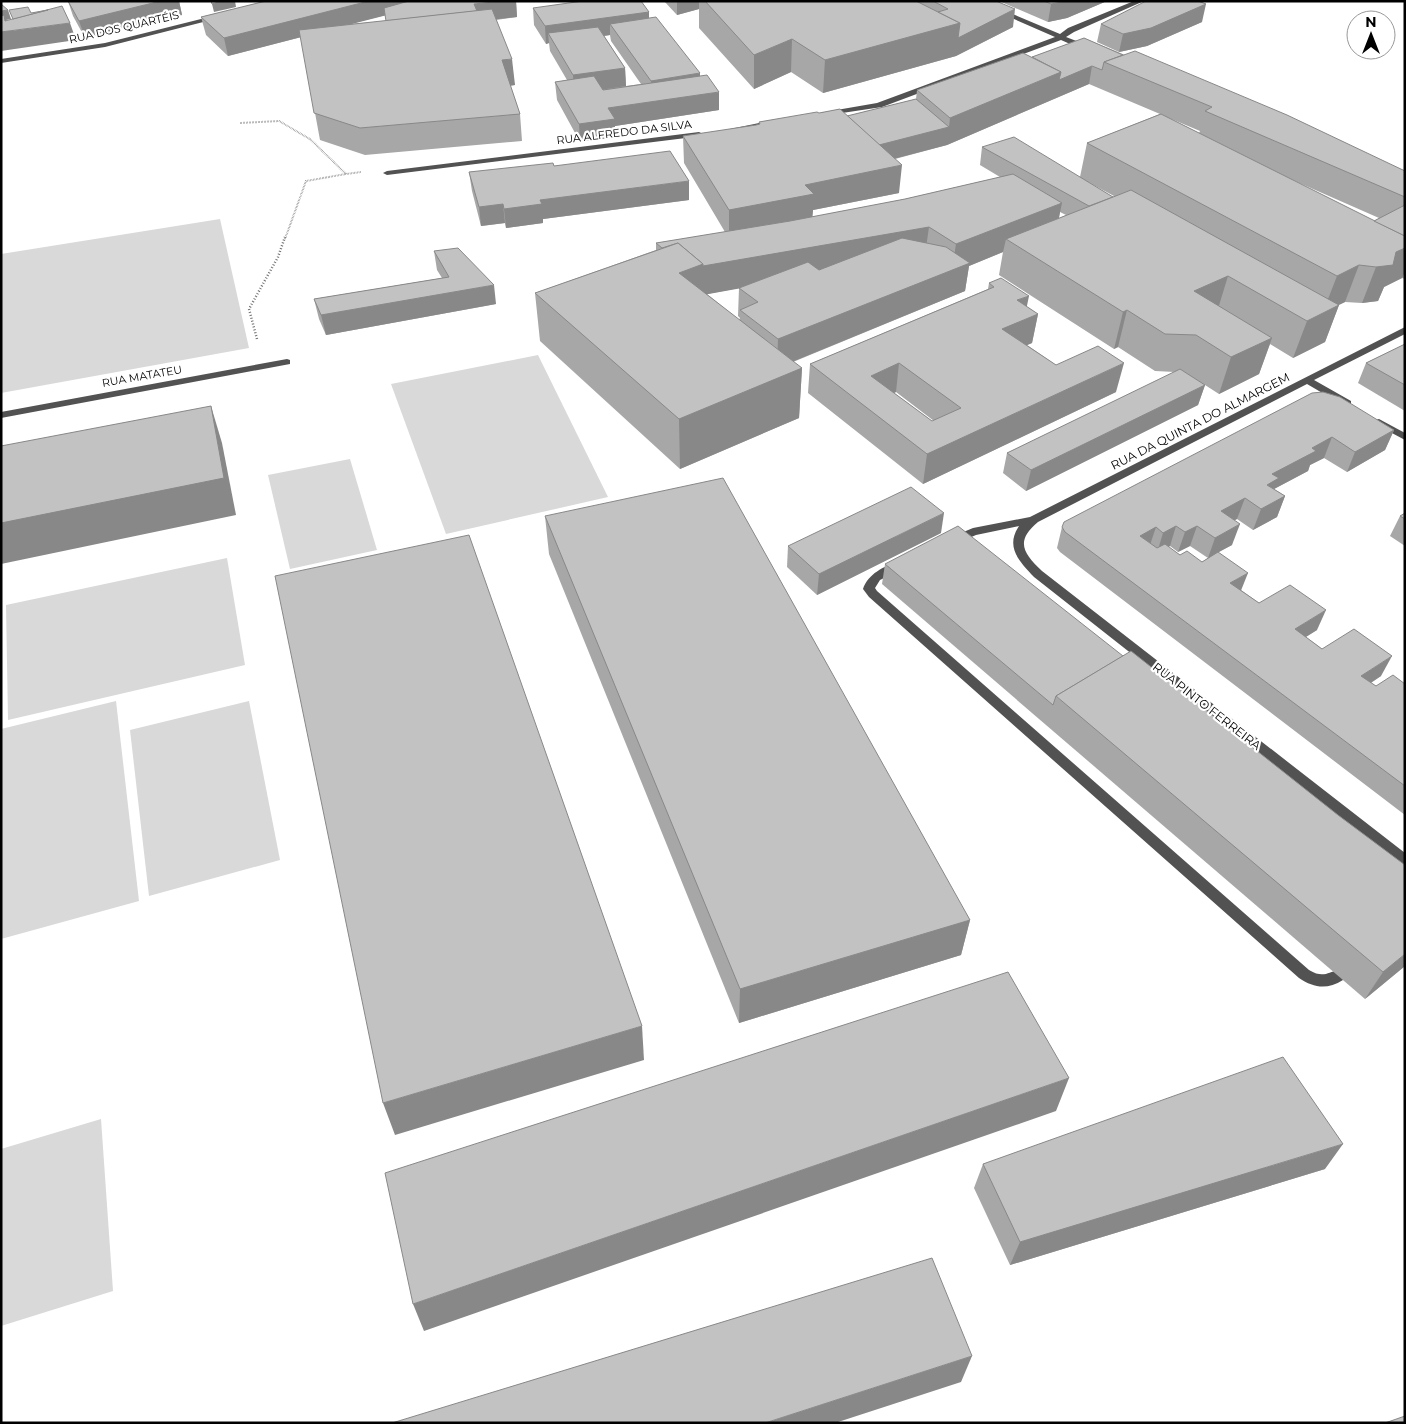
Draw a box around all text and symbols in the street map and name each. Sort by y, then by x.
street label: RUA DOS QUARTÉIS [68,7,181,46]
north arrow [1346,10,1396,60]
text: N [1365,13,1377,31]
street label: RUA ALFREDO DA SILVA [556,117,692,147]
street label: RUA MATATEU [101,362,183,390]
street label: RUA DA QUINTA DO ALMARGEM [1108,369,1292,473]
street label: RUA PINTO FERREIRA [1150,659,1265,753]

